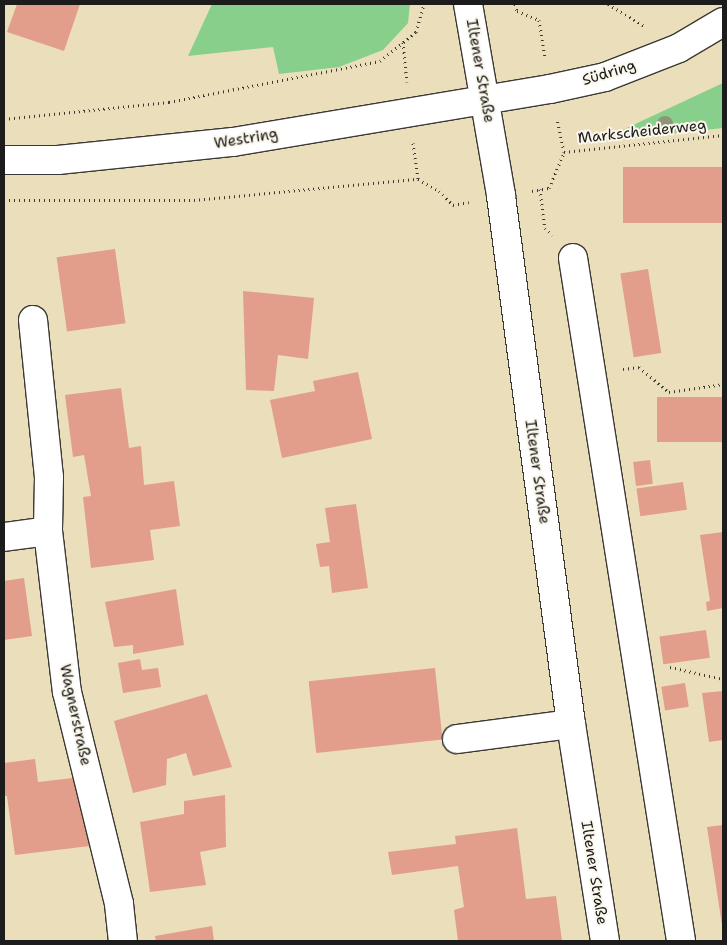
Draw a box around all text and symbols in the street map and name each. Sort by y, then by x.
street label: Iltener Straße [462,18,498,124]
street label: Südring [580,56,638,90]
street label: Markscheiderweg [577,116,707,148]
street label: Westring [213,125,279,153]
street label: Iltener Straße [521,419,553,525]
street label: Wagnerstraße [55,663,95,767]
street label: Iltener Straße [577,820,611,926]

